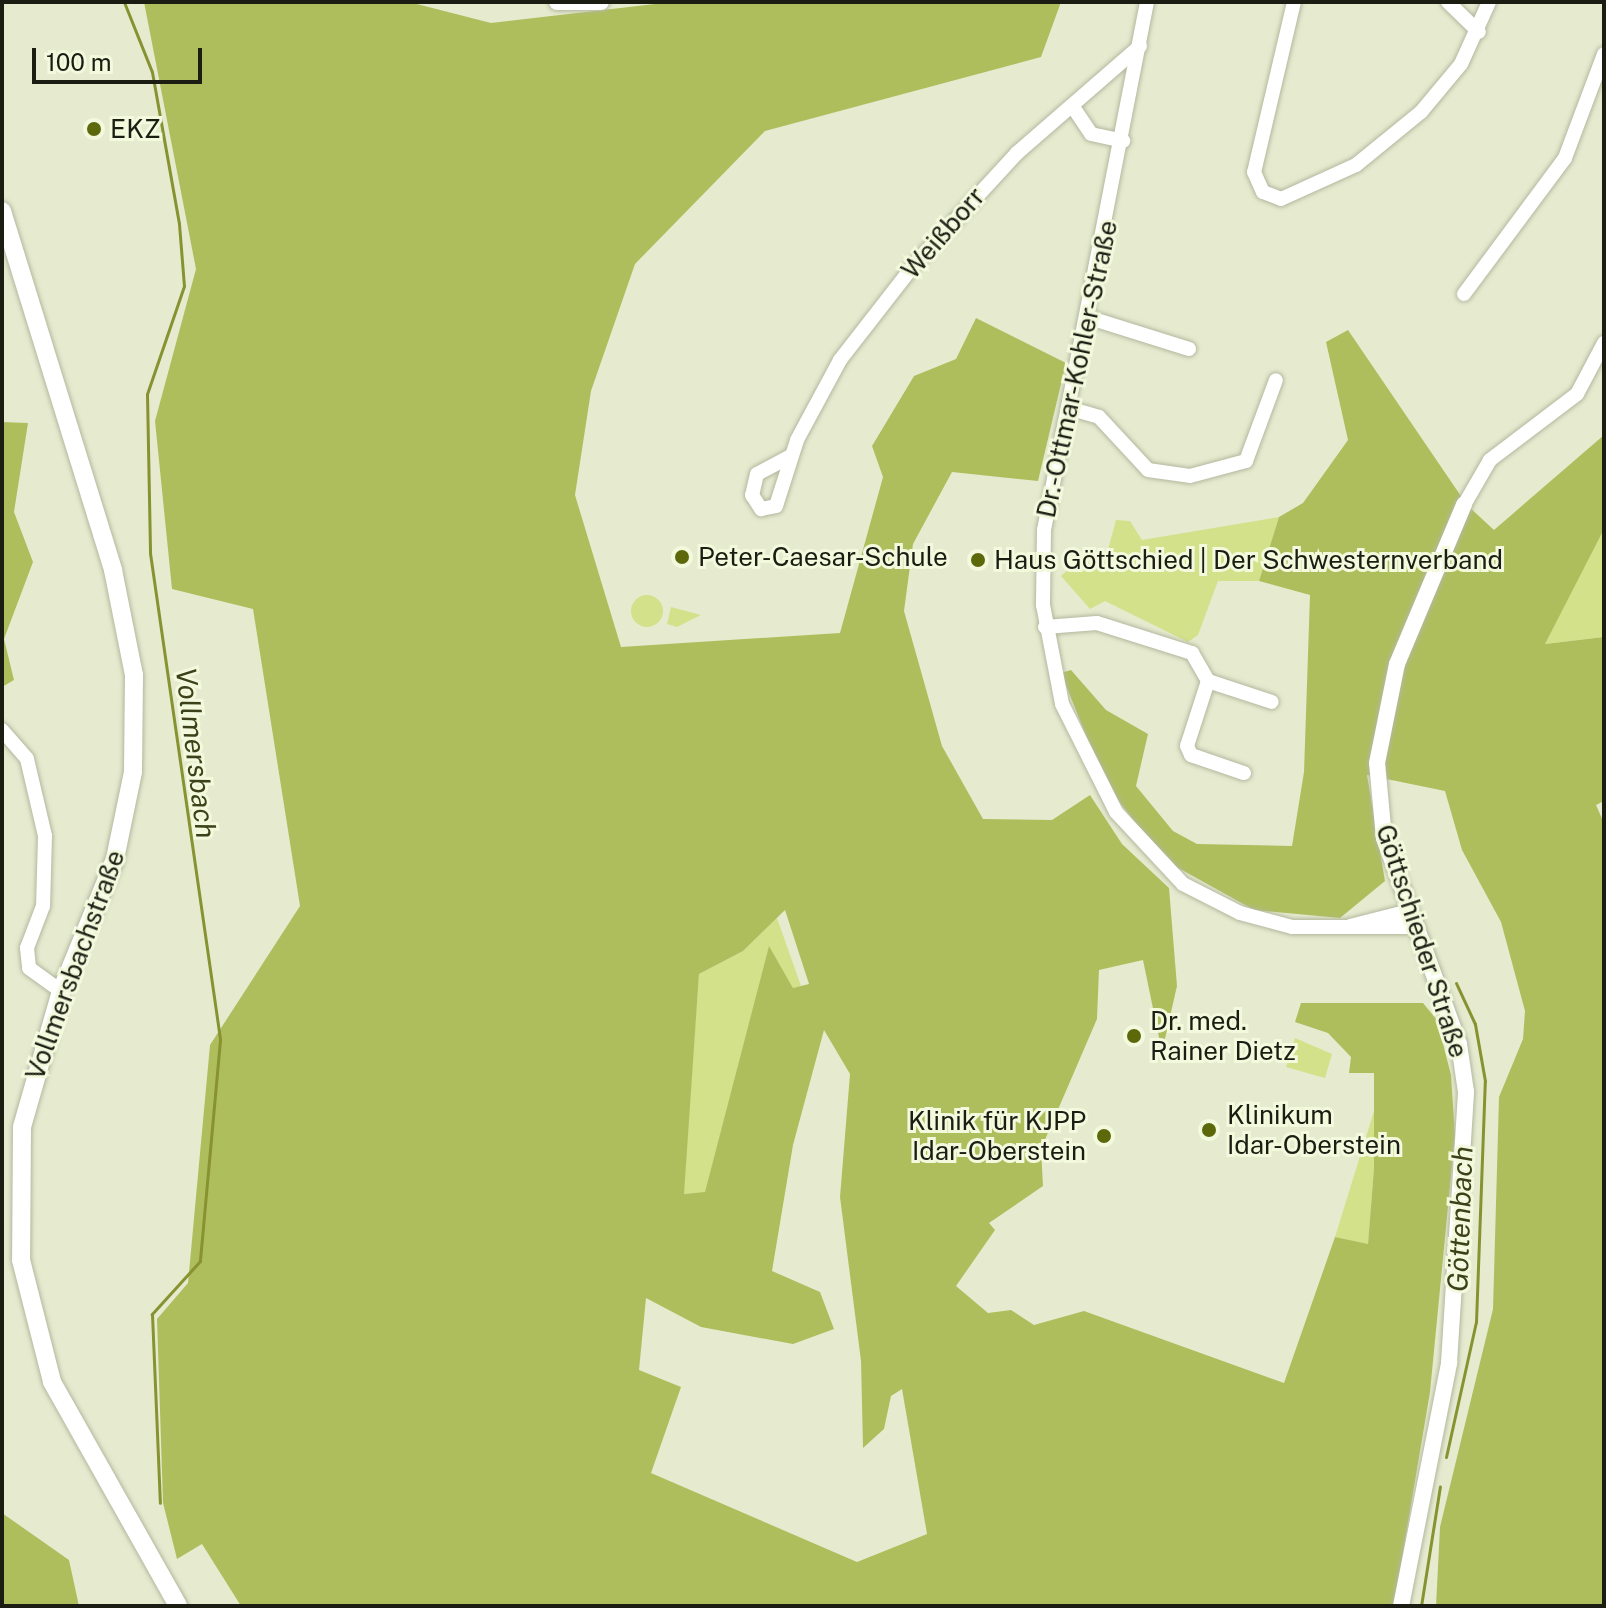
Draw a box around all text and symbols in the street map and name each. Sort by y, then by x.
scale bar [36,32,206,82]
text: 100 m [46,48,112,76]
place label: EKZ [110,113,161,145]
marker: EKZ [85,120,103,138]
street label: Weißborr [895,181,991,285]
street label: Dr.-Ottmar-Kohler-Straße [1030,217,1124,521]
place label: Peter-Caesar-Schule [698,541,948,573]
place label: Haus Göttschied | Der Schwesternverband [994,544,1503,576]
marker: Peter-Caesar-Schule [673,548,691,566]
marker: Haus Göttschied | Der Schwesternverband [969,551,987,569]
water label: Vollmersbach [169,666,223,840]
street label: Göttschieder Straße [1370,821,1474,1061]
street label: Vollmersbachstraße [19,846,131,1084]
place label: Dr. med. Rainer Dietz [1150,1005,1296,1066]
marker: Dr. med. Rainer Dietz [1125,1027,1143,1045]
place label: Klinikum Idar-Oberstein [1227,1099,1401,1160]
place label: Klinik für KJPP Idar-Oberstein [908,1105,1086,1166]
marker: Klinikum Idar-Oberstein [1198,1119,1220,1141]
marker: Klinik für KJPP Idar-Oberstein [1093,1125,1115,1147]
water label: Göttenbach [1441,1146,1479,1292]

